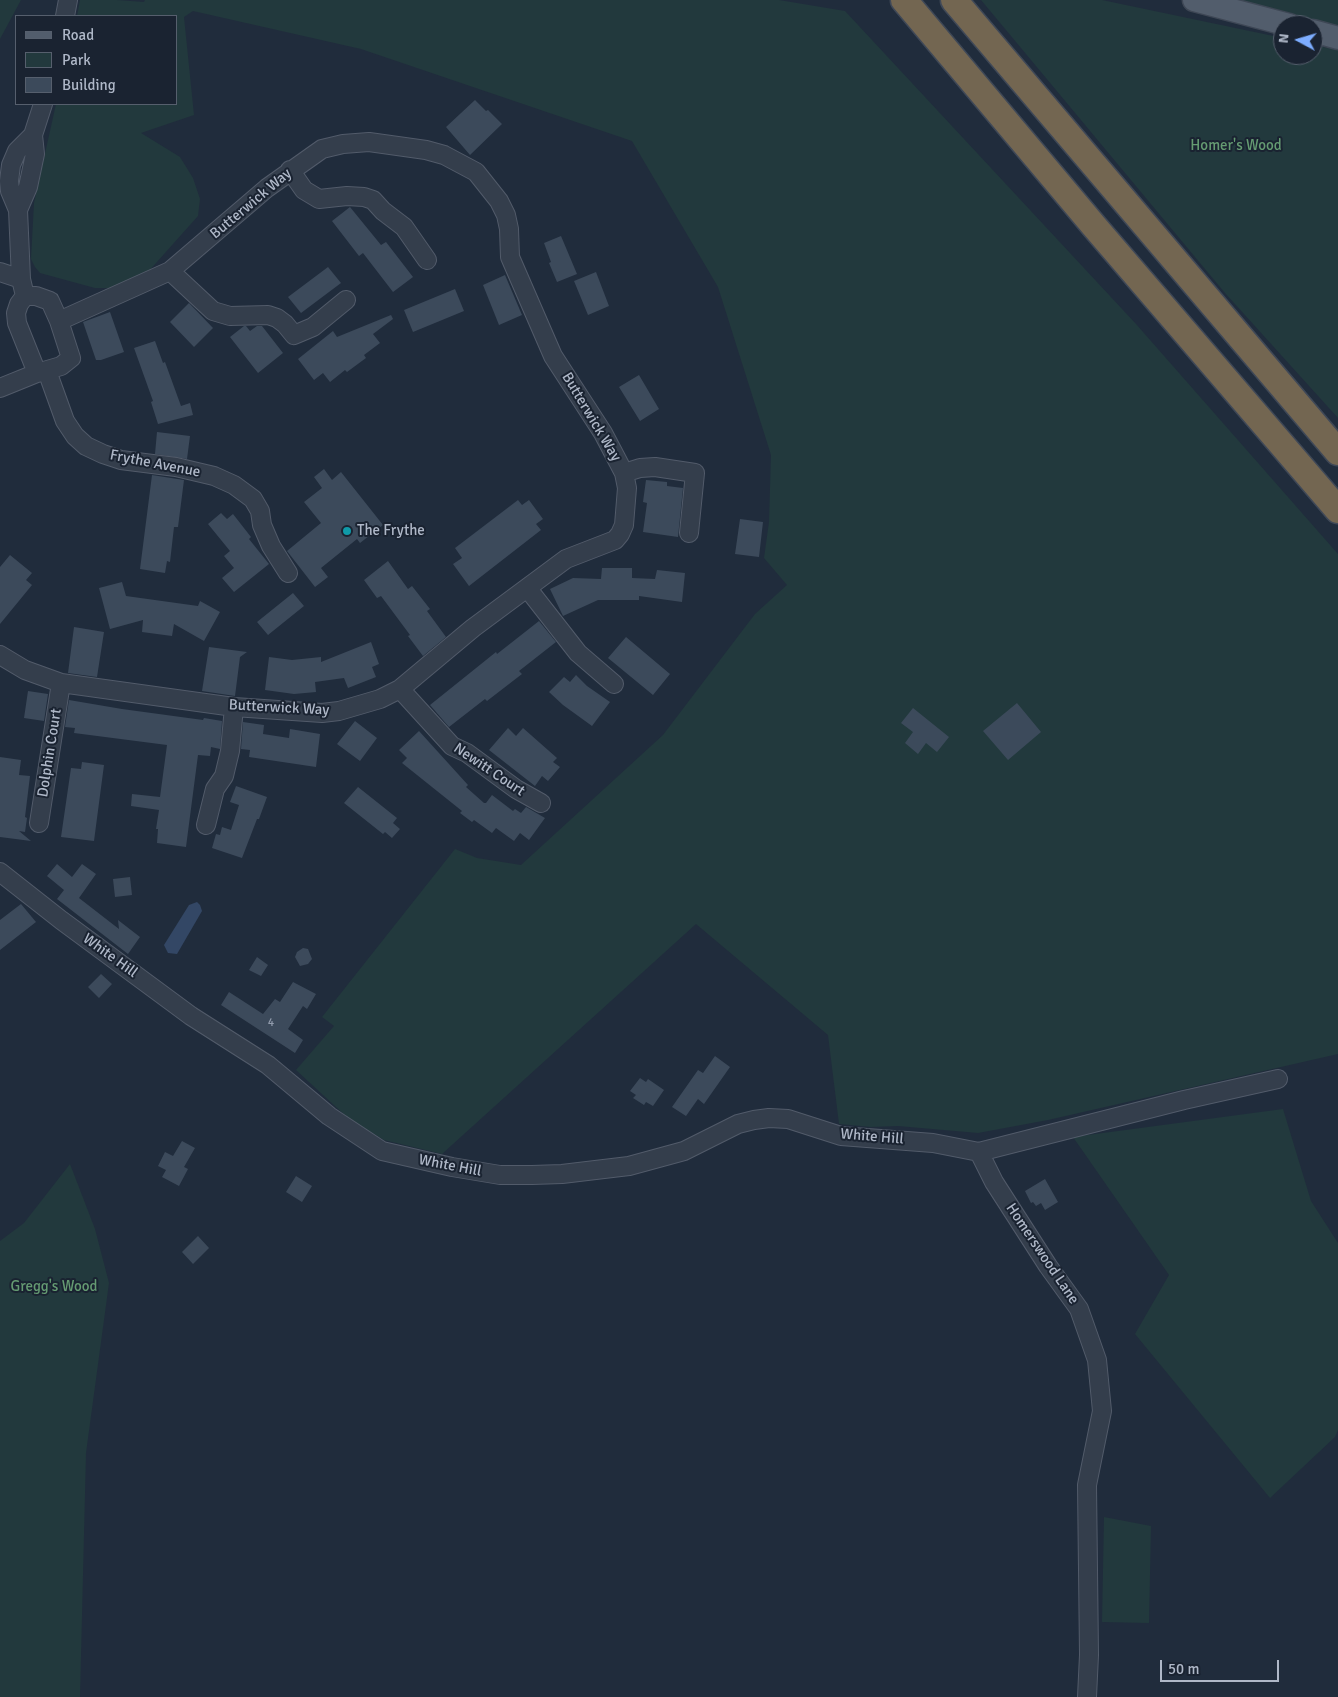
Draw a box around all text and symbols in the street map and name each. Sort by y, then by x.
legend [15,15,178,105]
north arrow [1273,15,1323,65]
text: Road [62,26,94,44]
text: N [1275,33,1293,44]
text: Park [62,51,91,69]
text: Building [62,76,116,94]
park label: Homer's Wood [1190,137,1282,155]
street label: Butterwick Way [207,165,295,243]
street label: Butterwick Way [557,369,625,465]
street label: Frythe Avenue [108,446,202,482]
place label: The Frythe [357,522,425,540]
marker: The Frythe [341,525,353,537]
street label: Butterwick Way [228,696,330,720]
street label: Dolphin Court [34,707,66,799]
street label: Newitt Court [450,740,528,800]
street label: White Hill [79,930,141,982]
house number: 4 [268,1016,274,1030]
street label: White Hill [840,1125,904,1149]
street label: White Hill [417,1151,483,1181]
street label: Homerswood Lane [1002,1200,1082,1308]
park label: Gregg's Wood [11,1278,97,1296]
scale bar [1163,1650,1282,1682]
text: 50 m [1168,1660,1199,1678]

